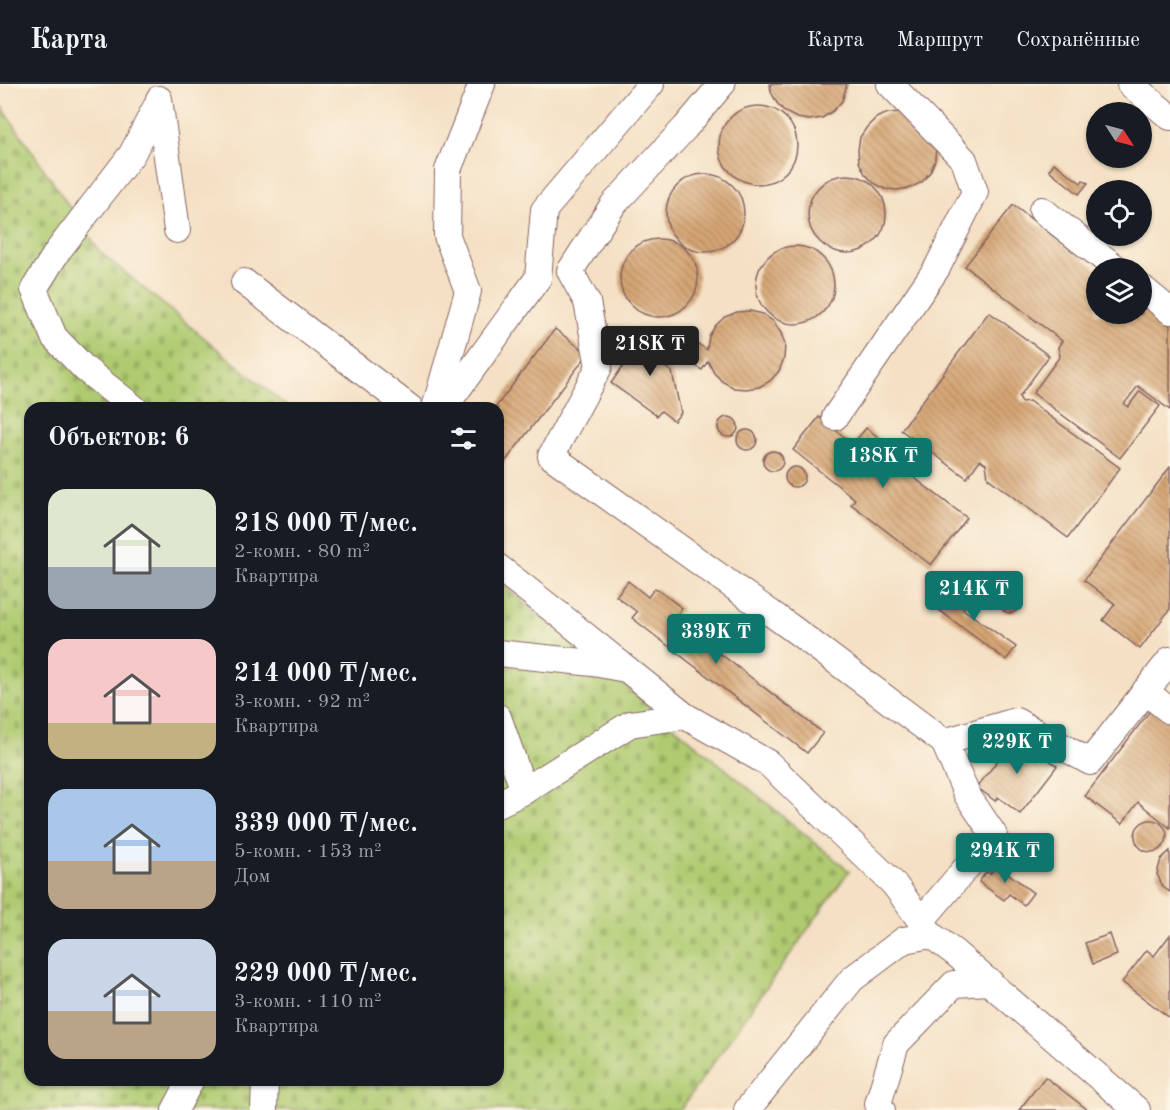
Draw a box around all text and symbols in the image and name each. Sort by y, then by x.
text: Карта [30,27,108,55]
text: Карта [807,30,864,51]
text: Маршрут [897,30,983,51]
text: Сохранённые [1016,30,1140,51]
north arrow [1086,102,1152,168]
map controls [1086,102,1152,324]
button: locate [1086,180,1152,246]
button: layers [1086,258,1152,324]
pin: 218K ₸ [601,326,699,377]
text: 218K ₸ [615,335,685,355]
icon: filters [447,422,480,455]
text: Объектов: 6 [48,425,189,451]
pin: 138K ₸ [834,438,932,489]
text: 138K ₸ [848,447,918,467]
text: 218 000 ₸/мес. [234,511,418,537]
icon: home [96,513,168,585]
text: 2-комн. · 80 m² [234,542,370,562]
text: Квартира [234,567,319,587]
pin: 214K ₸ [925,571,1023,622]
text: 214K ₸ [939,580,1009,600]
pin: 339K ₸ [667,614,765,665]
text: 339K ₸ [681,623,751,643]
text: 214 000 ₸/мес. [234,661,418,687]
icon: home [96,663,168,735]
text: 3-комн. · 92 m² [234,692,370,712]
text: Квартира [234,717,319,737]
pin: 229K ₸ [968,724,1066,775]
text: 229K ₸ [982,733,1052,753]
text: 339 000 ₸/мес. [234,811,418,837]
icon: home [96,813,168,885]
pin: 294K ₸ [956,833,1054,884]
text: 5-комн. · 153 m² [234,842,382,862]
text: 294K ₸ [970,842,1040,862]
text: Дом [234,867,270,887]
text: 229 000 ₸/мес. [234,961,418,987]
icon: home [96,963,168,1035]
text: 3-комн. · 110 m² [234,992,382,1012]
text: Квартира [234,1017,319,1037]

